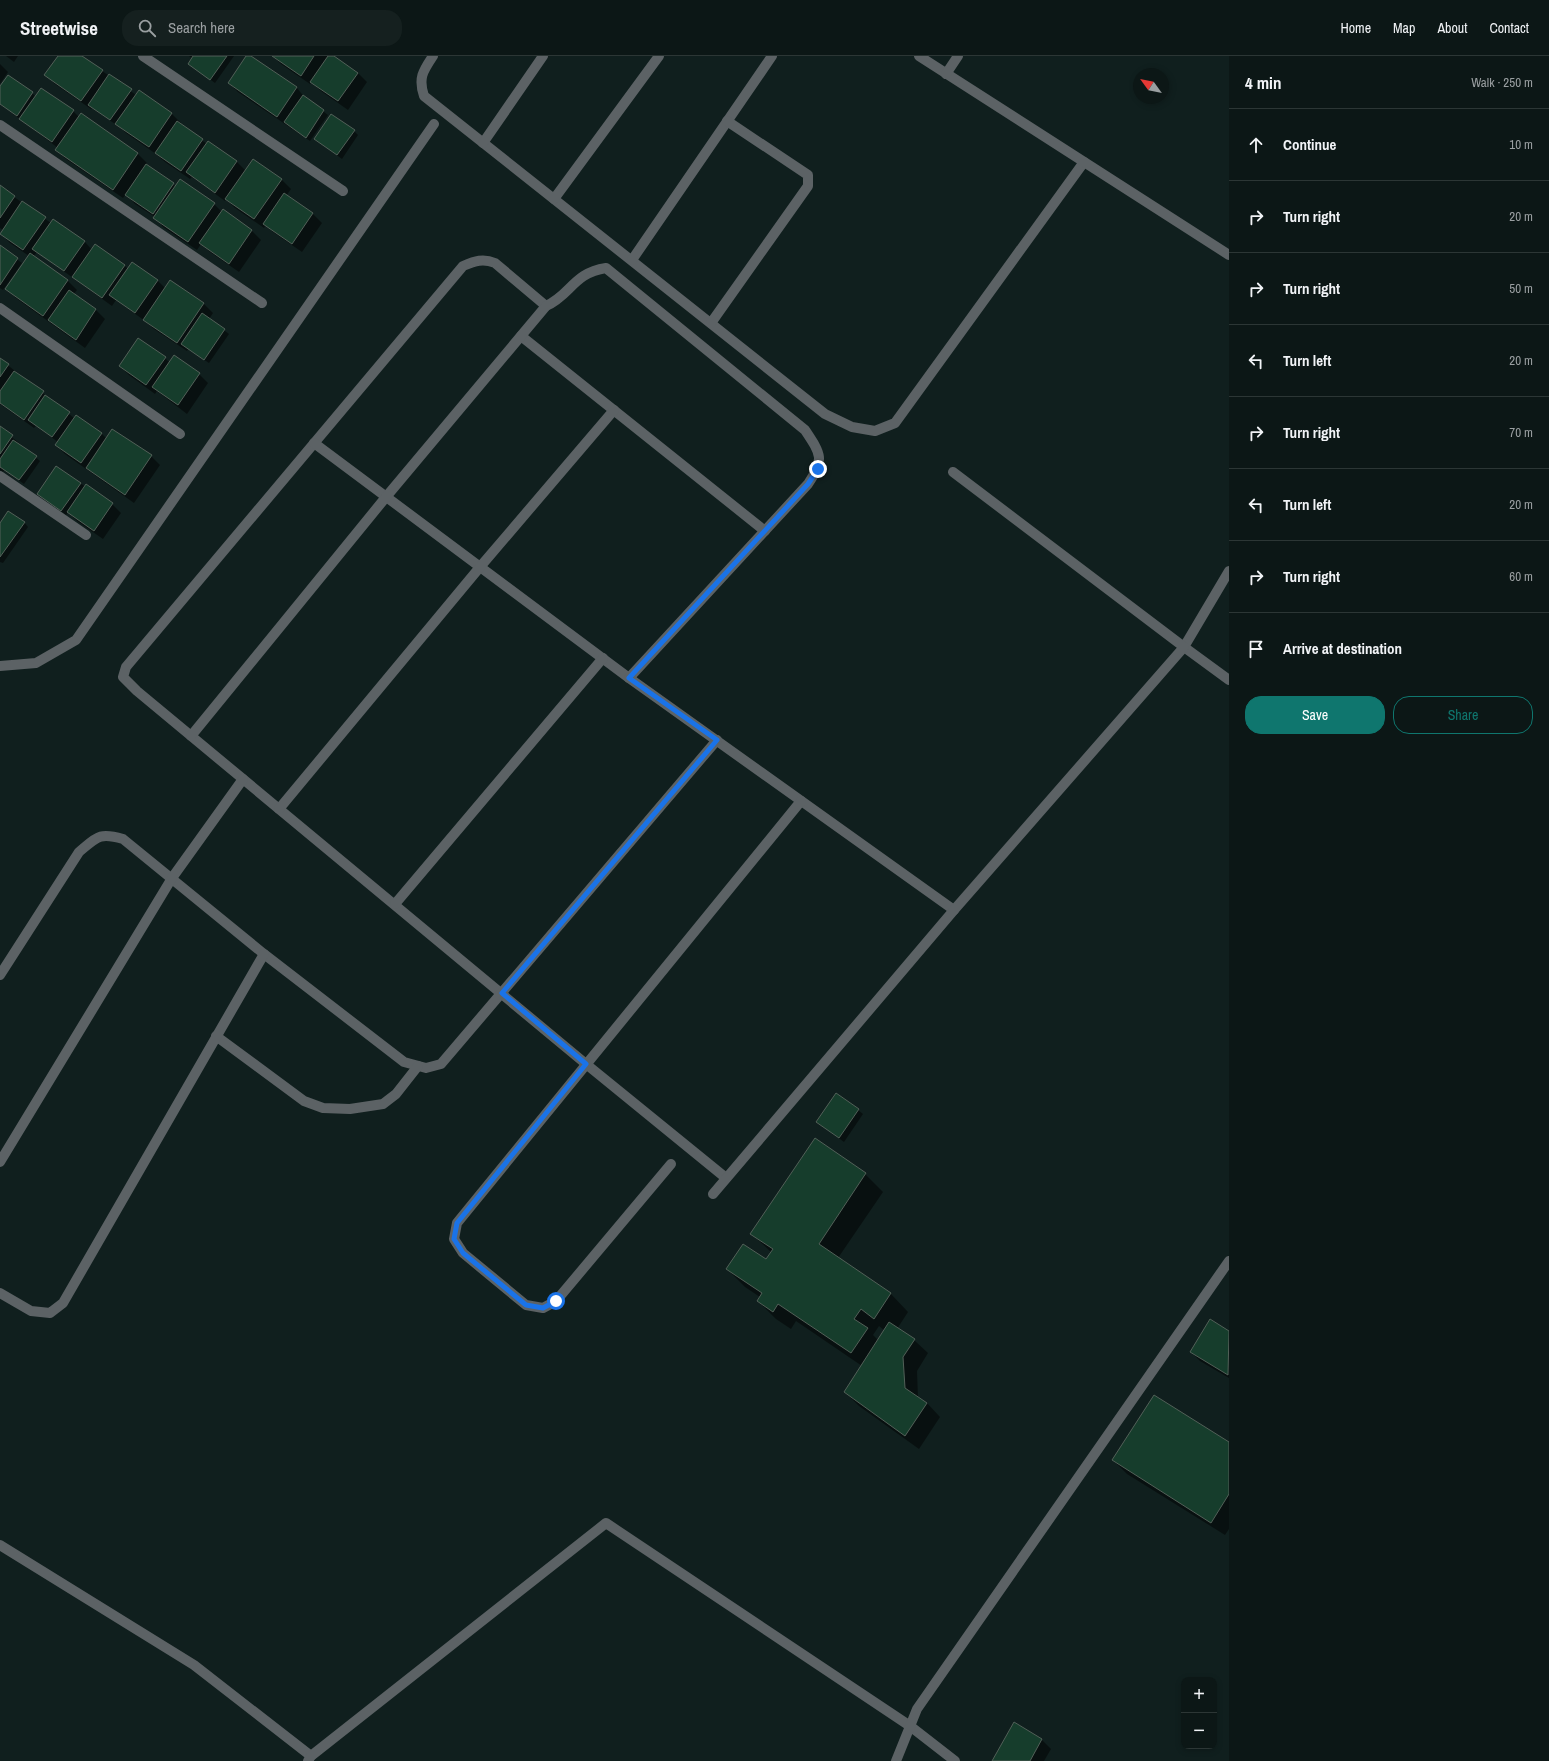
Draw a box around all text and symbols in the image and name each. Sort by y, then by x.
search box [122,10,402,46]
text: Streetwise [20,15,98,41]
icon: search [136,17,158,39]
text: Search here [168,17,235,38]
text: Home [1340,19,1371,37]
text: Map [1393,19,1415,37]
text: About [1437,19,1467,37]
text: Contact [1489,19,1529,37]
north arrow [1133,68,1169,104]
text: 4 min [1245,71,1281,94]
text: Walk · 250 m [1471,74,1533,91]
icon: ahead [1245,134,1267,156]
text: Continue [1283,134,1336,155]
text: 10 m [1509,136,1533,153]
icon: right [1245,206,1267,228]
text: Turn right [1283,206,1340,227]
text: 20 m [1509,208,1533,225]
icon: right [1245,278,1267,300]
text: Turn right [1283,278,1340,299]
text: 50 m [1509,280,1533,297]
icon: left [1245,350,1267,372]
text: Turn left [1283,350,1331,371]
text: 20 m [1509,352,1533,369]
icon: right [1245,422,1267,444]
text: Turn right [1283,422,1340,443]
text: 70 m [1509,424,1533,441]
route end [809,460,827,478]
icon: left [1245,494,1267,516]
text: Turn left [1283,494,1331,515]
text: 20 m [1509,496,1533,513]
icon: right [1245,566,1267,588]
text: Turn right [1283,566,1340,587]
text: 60 m [1509,568,1533,585]
icon: arrive [1245,638,1267,660]
text: Arrive at destination [1283,638,1402,659]
button: Save [1245,696,1385,734]
button: Share [1393,696,1533,734]
route start [547,1292,565,1310]
map controls [1181,1677,1217,1749]
button: + [1181,1677,1217,1713]
button: − [1181,1713,1217,1749]

